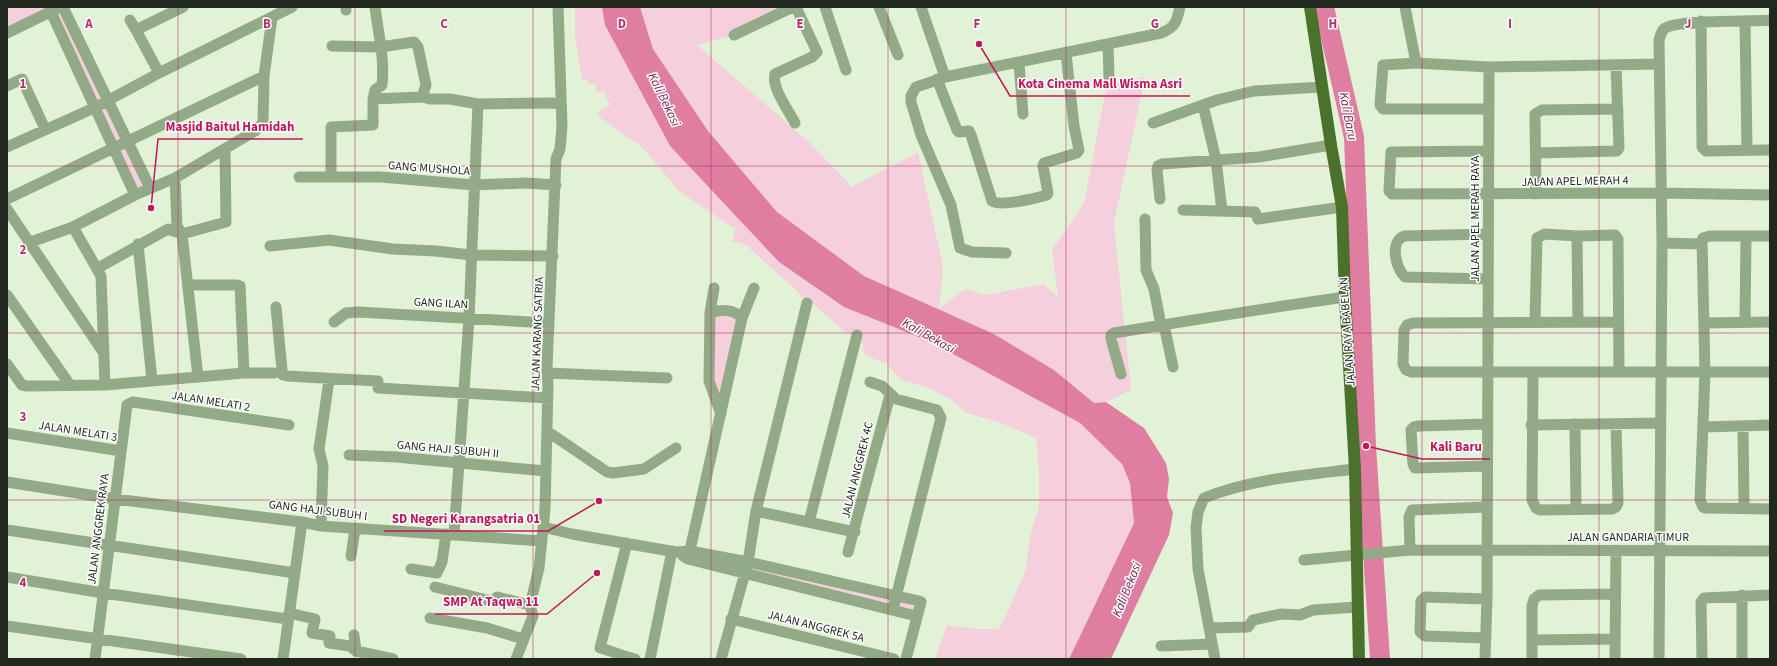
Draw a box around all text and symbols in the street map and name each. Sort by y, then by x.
text: A [84,15,93,33]
text: B [263,15,271,33]
text: C [440,15,448,33]
text: D [618,15,626,33]
text: E [796,15,804,33]
text: F [974,15,981,33]
text: G [1151,15,1159,33]
text: H [1329,15,1337,33]
text: I [1508,15,1512,33]
text: J [1685,15,1691,33]
water label: Kali Bekasi [643,69,685,130]
callout: Kota Cinema Mall Wisma Asri [1010,71,1190,96]
text: 1 [20,75,27,93]
text: Kota Cinema Mall Wisma Asri [1018,75,1182,93]
water label: Kali Baru [1335,91,1362,142]
callout: Masjid Baitul Hamidah [158,114,303,139]
text: Masjid Baitul Hamidah [166,118,294,136]
street label: JALAN APEL MERAH RAYA [1467,155,1484,282]
street label: GANG MUSHOLA [387,157,471,180]
street label: JALAN APEL MERAH 4 [1521,172,1629,191]
text: 2 [20,241,27,259]
street label: JALAN KARANG SATRIA [527,276,548,391]
street label: JALAN RAYA BABELAN [1335,277,1360,387]
street label: GANG ILAN [413,294,469,313]
water label: Kali Bekasi [899,314,959,358]
street label: JALAN MELATI 2 [170,387,252,416]
text: 3 [20,408,27,426]
street label: JALAN MELATI 3 [37,417,119,446]
street label: JALAN ANGGREK 4C [837,420,878,520]
callout: Kali Baru [1422,434,1490,459]
street label: GANG HAJI SUBUH II [396,437,500,462]
text: Kali Baru [1430,438,1482,456]
street label: JALAN ANGGREK RAYA [83,472,114,585]
street label: GANG HAJI SUBUH I [268,496,368,525]
callout: SD Negeri Karangsatria 01 [384,506,548,531]
text: SD Negeri Karangsatria 01 [392,510,540,528]
street label: JALAN GANDARIA TIMUR [1567,529,1689,546]
water label: Kali Bekasi [1108,558,1146,620]
text: 4 [20,574,27,592]
callout: SMP At Taqwa 11 [435,589,547,614]
text: SMP At Taqwa 11 [443,593,539,611]
street label: JALAN ANGGREK 5A [766,606,866,647]

